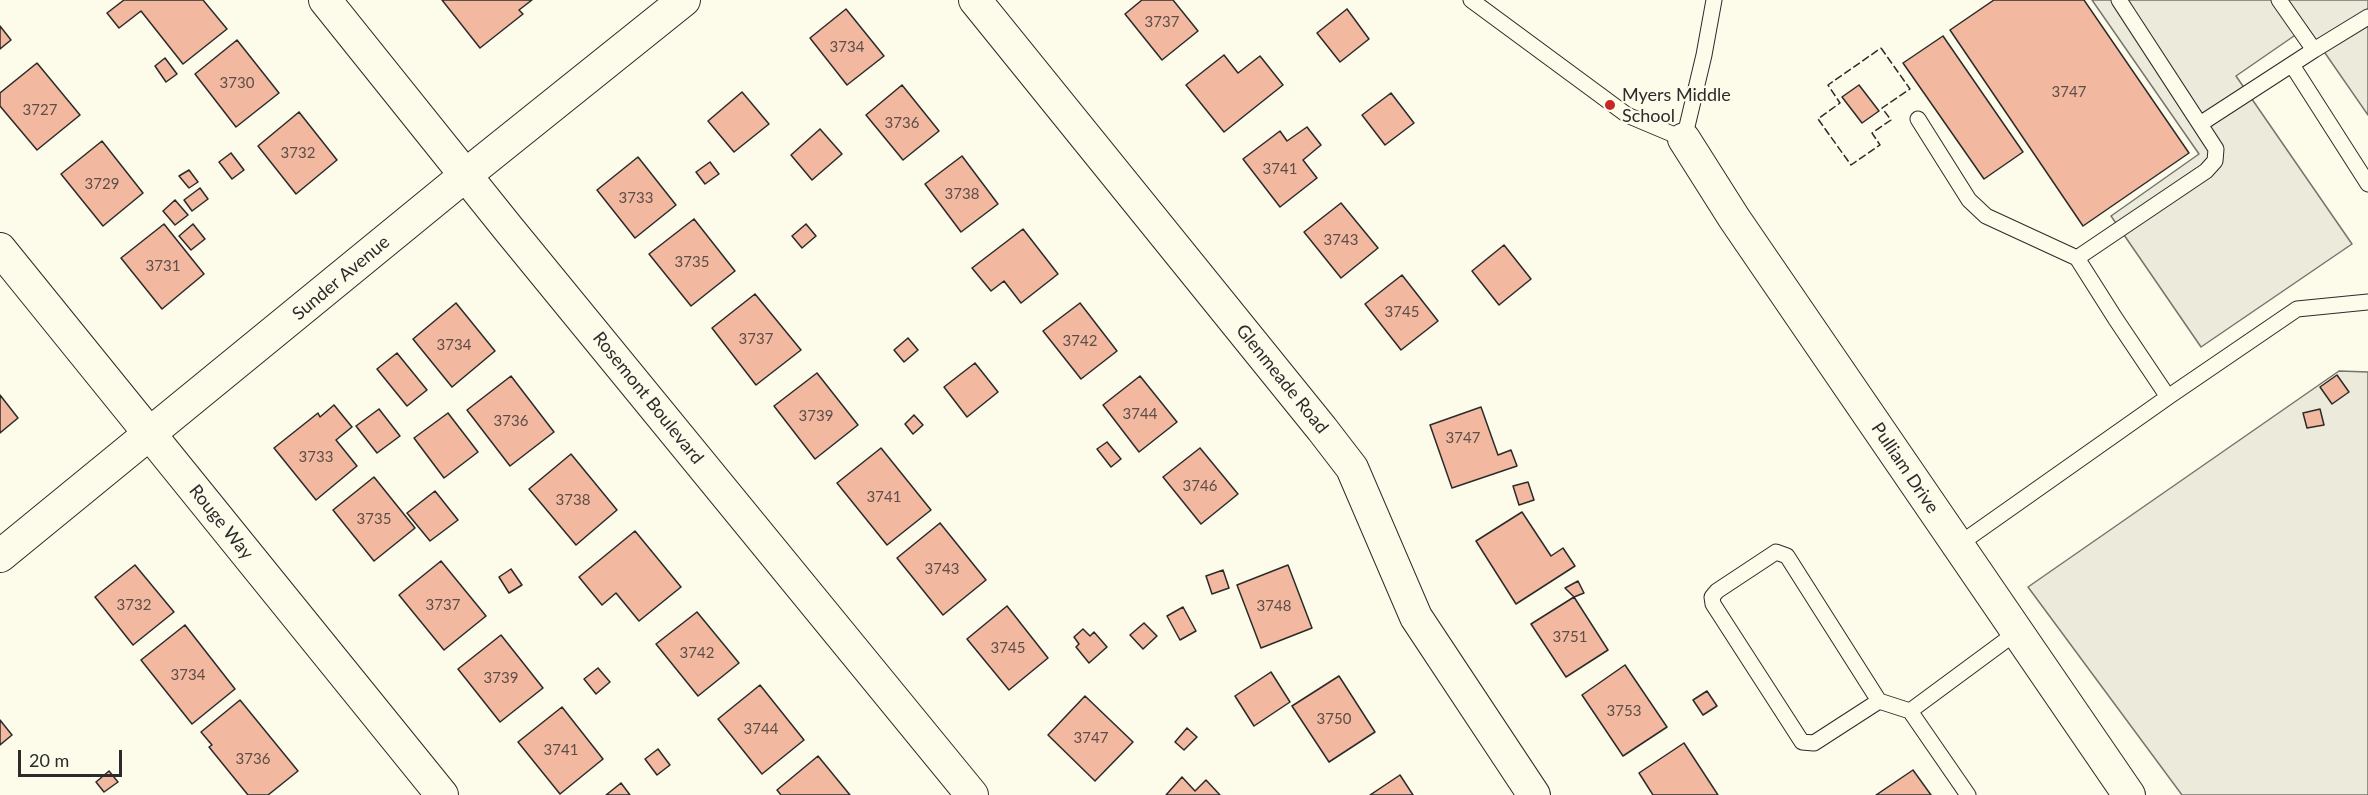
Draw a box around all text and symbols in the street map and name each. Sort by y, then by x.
house number: 3737 [1145,13,1179,31]
house number: 3734 [830,38,864,56]
house number: 3730 [220,74,254,92]
house number: 3747 [2052,83,2086,101]
place label: Myers Middle School [1622,84,1731,127]
marker: Myers Middle School [1603,98,1617,112]
house number: 3727 [23,101,57,119]
house number: 3736 [885,114,919,132]
house number: 3732 [281,144,315,162]
house number: 3741 [1263,160,1297,178]
house number: 3729 [85,175,119,193]
house number: 3738 [945,185,979,203]
house number: 3733 [619,189,653,207]
street label: Sunder Avenue [288,231,394,325]
house number: 3743 [1324,231,1358,249]
house number: 3735 [675,253,709,271]
house number: 3731 [146,257,180,275]
house number: 3745 [1385,303,1419,321]
street label: Glenmeade Road [1231,320,1333,438]
street label: Rosemont Boulevard [588,328,708,468]
house number: 3737 [739,330,773,348]
house number: 3742 [1063,332,1097,350]
house number: 3734 [437,336,471,354]
house number: 3744 [1123,405,1157,423]
house number: 3739 [799,407,833,425]
house number: 3736 [494,412,528,430]
street label: Pulliam Drive [1867,418,1943,518]
house number: 3747 [1446,429,1480,447]
house number: 3733 [299,448,333,466]
house number: 3746 [1183,477,1217,495]
street label: Rouge Way [184,480,258,564]
house number: 3741 [867,488,901,506]
house number: 3738 [556,491,590,509]
house number: 3735 [357,510,391,528]
house number: 3743 [925,560,959,578]
house number: 3732 [117,596,151,614]
house number: 3737 [426,596,460,614]
house number: 3748 [1257,597,1291,615]
house number: 3751 [1553,628,1587,646]
house number: 3745 [991,639,1025,657]
house number: 3742 [680,644,714,662]
house number: 3734 [171,666,205,684]
house number: 3739 [484,669,518,687]
house number: 3753 [1607,702,1641,720]
house number: 3750 [1317,710,1351,728]
house number: 3744 [744,720,778,738]
house number: 3747 [1074,729,1108,747]
scale bar [21,738,124,776]
house number: 3741 [544,741,578,759]
text: 20 m [29,749,69,771]
house number: 3736 [236,750,270,768]

